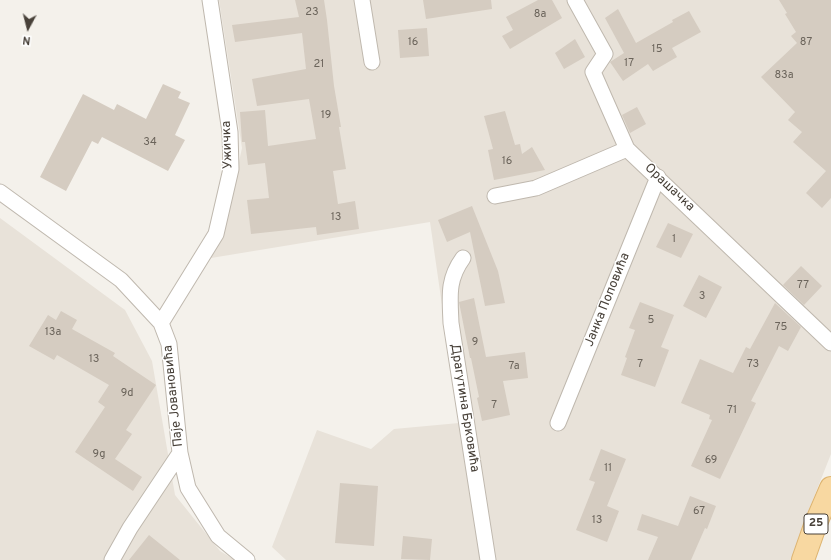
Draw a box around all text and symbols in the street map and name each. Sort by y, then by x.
house number: 23 [305,6,319,20]
north arrow [8,8,48,48]
house number: 8a [534,8,546,22]
text: N [22,32,31,47]
house number: 16 [408,36,418,50]
house number: 87 [800,36,812,50]
house number: 15 [652,43,662,57]
house number: 17 [624,57,634,71]
house number: 21 [314,58,324,72]
house number: 83a [774,69,794,83]
house number: 19 [321,109,331,123]
street label: Ужичка [219,121,237,169]
house number: 34 [143,136,157,150]
house number: 16 [502,155,512,169]
street label: Орашачка [641,161,697,215]
house number: 13 [331,211,341,225]
house number: 1 [672,233,676,247]
street label: Јанка Поповића [582,251,634,349]
house number: 77 [797,279,809,293]
house number: 3 [699,290,705,304]
house number: 5 [648,314,654,328]
house number: 75 [775,321,787,335]
house number: 13a [45,326,61,340]
house number: 9 [472,336,478,350]
street label: Драгутина Брковића [446,343,482,473]
street label: Паје Јовановића [161,344,187,448]
house number: 13 [89,353,99,367]
house number: 7 [637,358,643,372]
house number: 73 [747,358,759,372]
house number: 7a [508,360,520,374]
house number: 9d [121,387,133,401]
house number: 7 [491,399,497,413]
house number: 71 [727,404,737,418]
house number: 9g [93,448,105,462]
house number: 69 [705,454,717,468]
house number: 11 [604,462,612,476]
house number: 67 [693,505,705,519]
house number: 13 [592,514,602,528]
road number: 25 [804,514,828,534]

